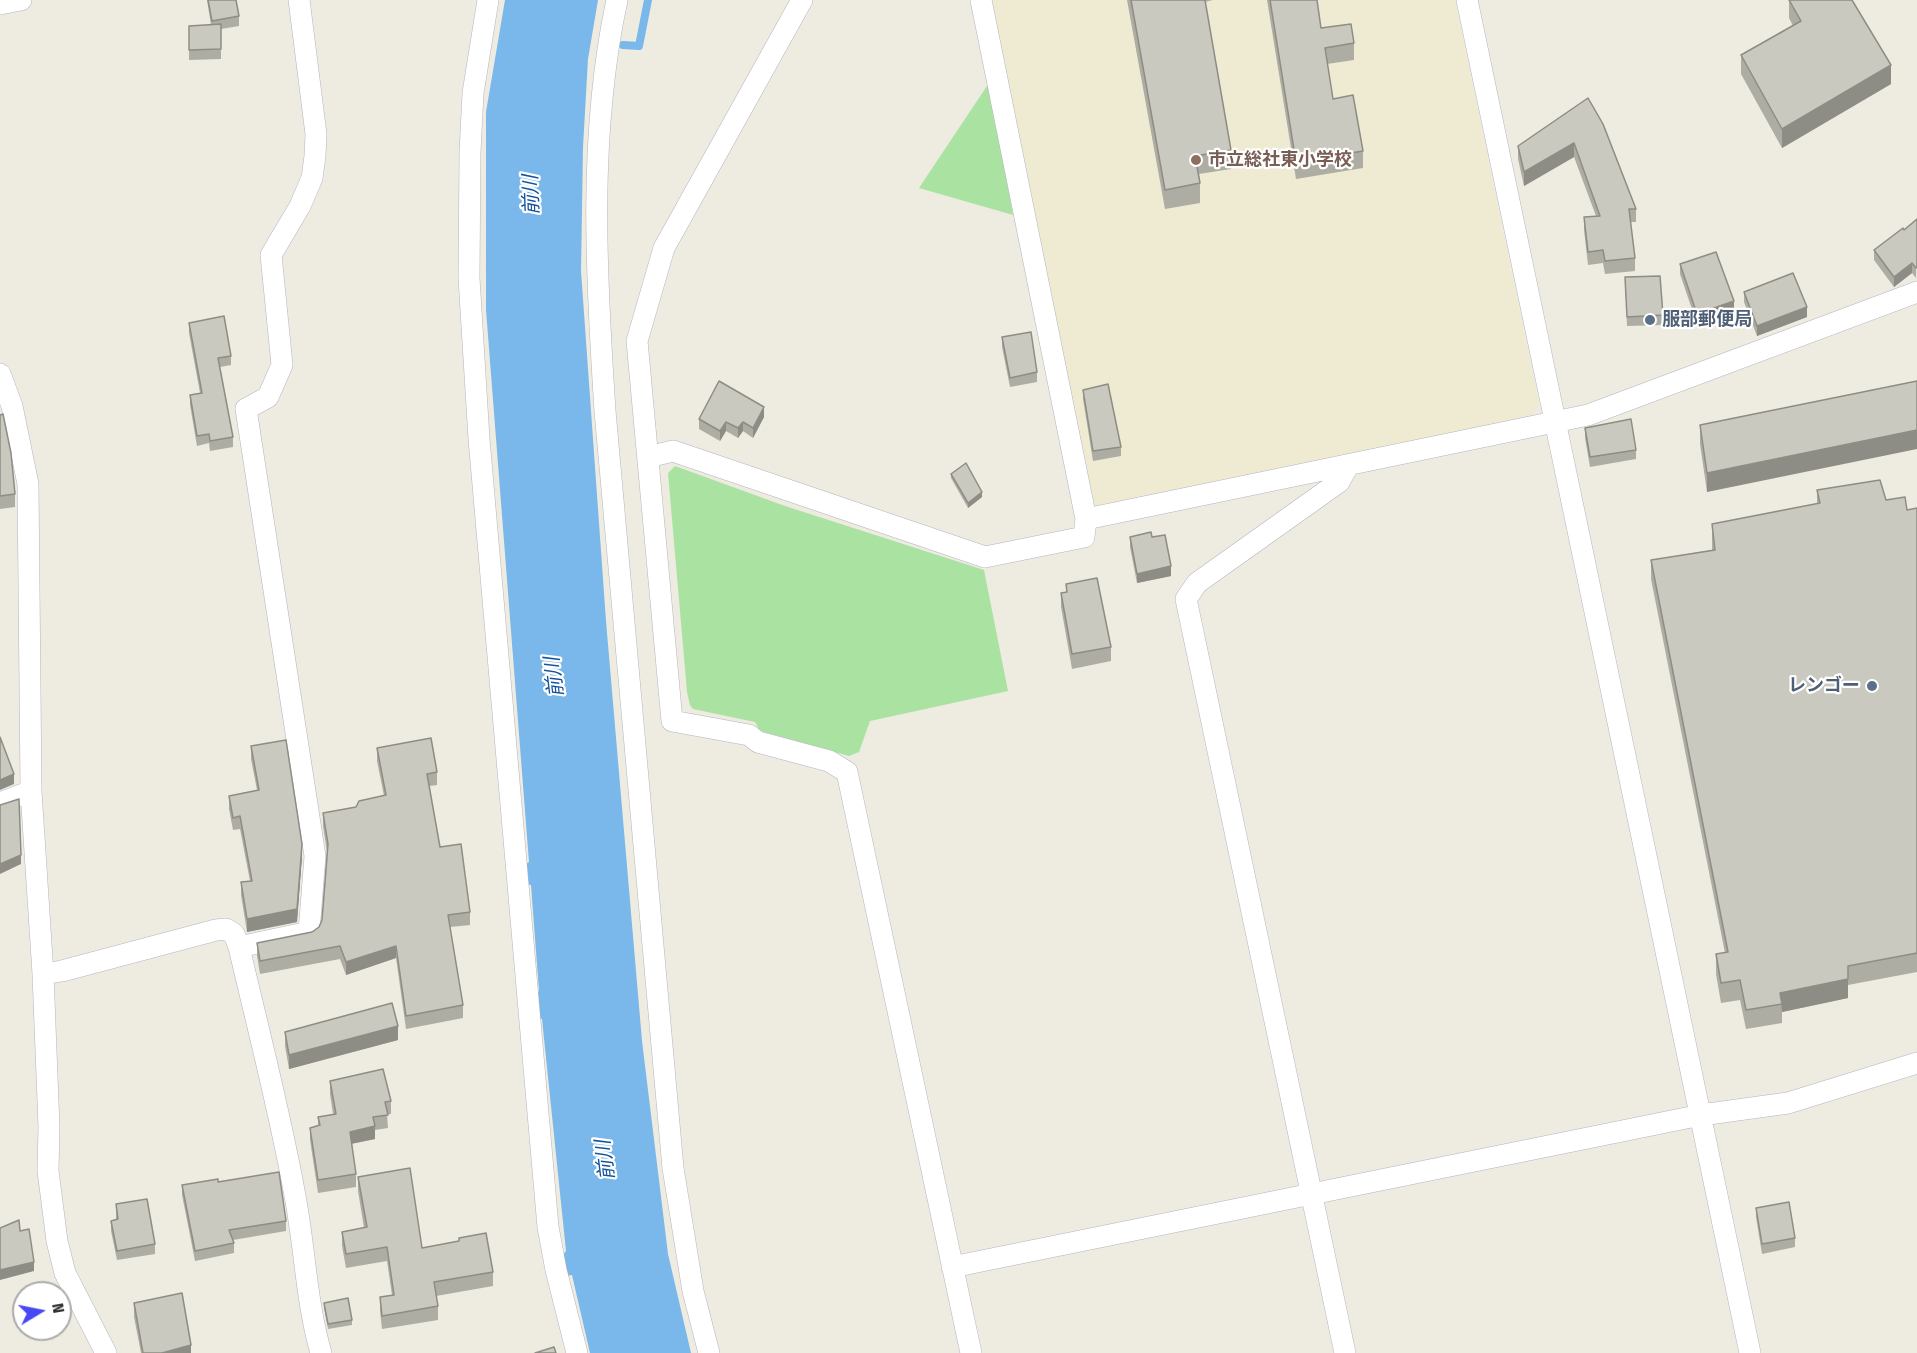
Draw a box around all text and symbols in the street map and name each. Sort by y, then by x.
place label: 市立総社東小学校 [1208,149,1352,171]
marker: 市立総社東小学校 [1189,153,1203,167]
water label: 前川 [519,175,545,215]
place label: 服部郵便局 [1662,309,1752,331]
marker: 服部郵便局 [1643,313,1657,327]
water label: 前川 [541,656,569,698]
place label: レンゴー [1788,675,1860,697]
marker: レンゴー [1865,679,1879,693]
water label: 前川 [592,1139,620,1181]
north arrow [12,1281,72,1341]
text: N [48,1302,68,1315]

